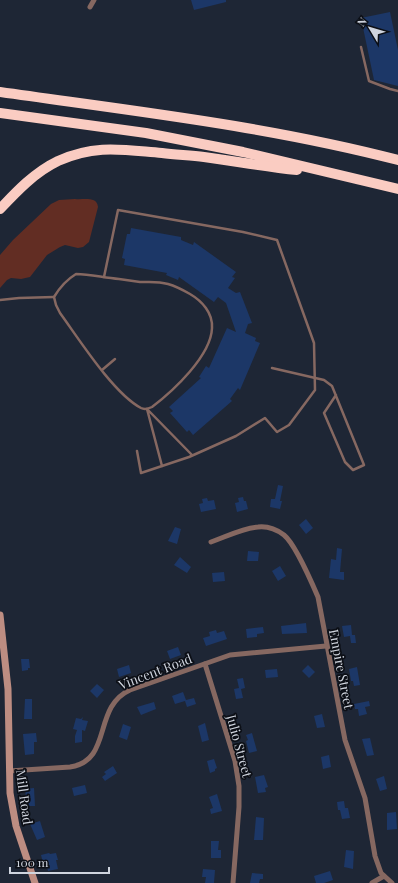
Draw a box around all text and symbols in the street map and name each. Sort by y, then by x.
north arrow [350,8,390,48]
text: N [353,14,370,29]
street label: Empire Street [326,628,358,711]
street label: Vincent Road [115,649,195,693]
street label: Julio Street [223,712,257,780]
street label: Mill Road [13,768,37,826]
scale bar [10,849,109,875]
text: 100 m [16,854,49,870]

